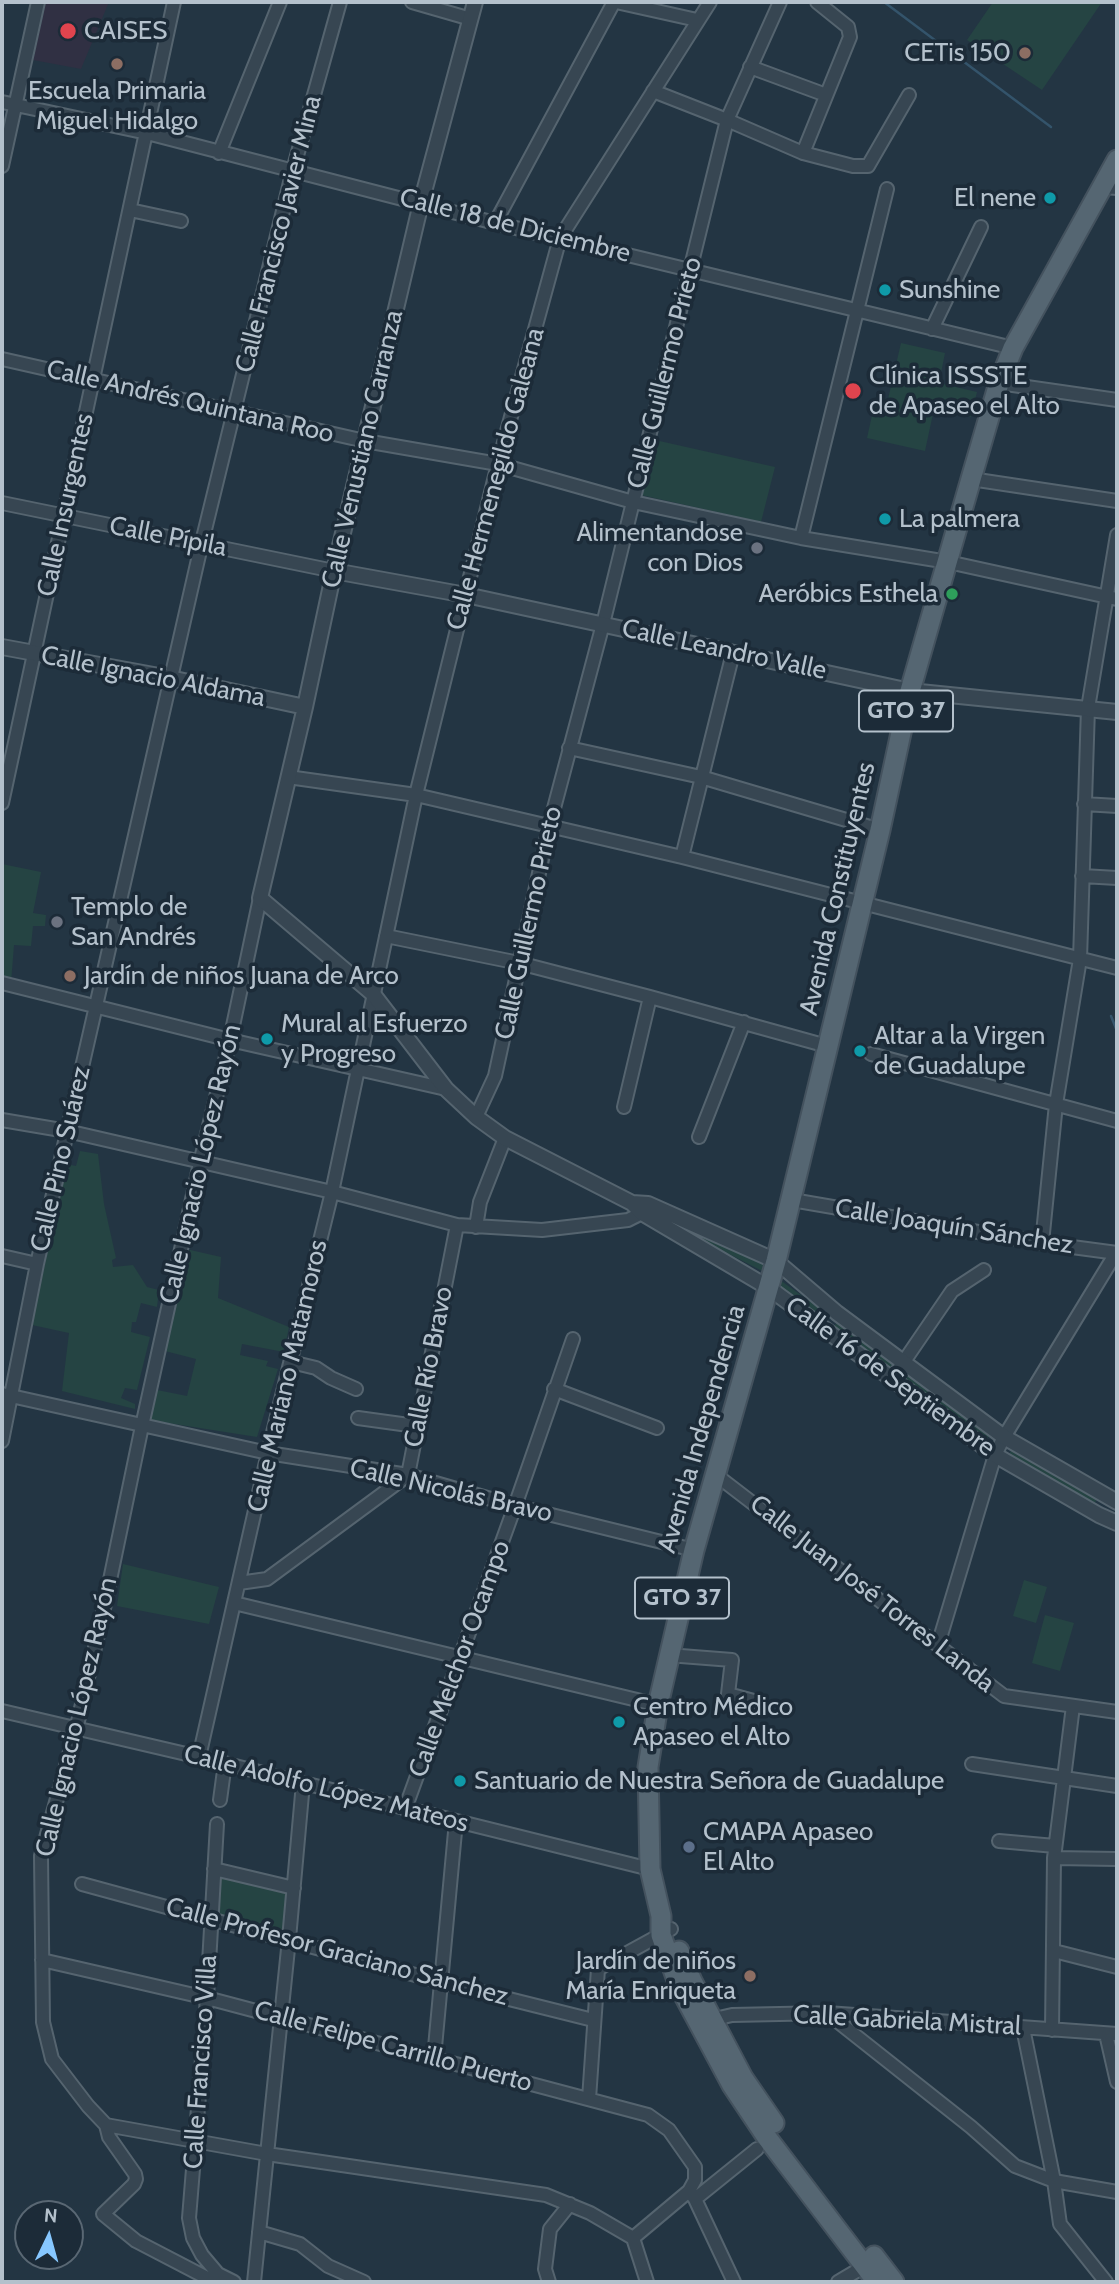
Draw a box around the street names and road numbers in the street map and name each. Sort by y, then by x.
street label: Calle Francisco Javier Mina [229,92,329,376]
street label: Calle 18 de Diciembre [396,182,634,270]
street label: Calle Guillermo Prieto [621,254,709,492]
street label: Calle Venustiano Carranza [316,307,410,591]
street label: Calle Hermenegildo Galeana [441,324,551,634]
street label: Calle Andrés Quintana Roo [43,354,337,450]
street label: Calle Insurgentes [31,411,101,599]
street label: Calle Pípila [107,510,229,564]
street label: Calle Leandro Valle [619,613,829,687]
street label: Calle Ignacio Aldama [38,640,268,714]
road number: GTO 37 [859,690,953,732]
street label: Avenida Constituyentes [794,759,882,1019]
street label: Calle Guillermo Prieto [489,804,569,1042]
street label: Calle Ignacio López Rayón [154,1021,248,1307]
street label: Calle Pino Suárez [25,1063,97,1255]
street label: Calle Joaquín Sánchez [833,1193,1075,1261]
street label: Calle Mariano Matamoros [241,1237,335,1515]
street label: Calle Río Bravo [398,1284,460,1450]
street label: Calle 16 de Septiembre [779,1291,1001,1463]
street label: Avenida Independencia [652,1301,752,1557]
street label: Calle Nicolás Bravo [347,1453,555,1529]
street label: Calle Juan José Torres Landa [743,1489,1001,1699]
street label: Calle Melchor Ocampo [403,1536,517,1782]
street label: Calle Ignacio López Rayón [30,1574,124,1860]
road number: GTO 37 [635,1578,729,1618]
street label: Calle Adolfo López Mateos [181,1739,471,1839]
street label: Calle Profesor Graciano Sánchez [162,1891,512,2013]
street label: Calle Francisco Villa [178,1954,224,2170]
street label: Calle Felipe Carrillo Puerto [251,1995,535,2099]
street label: Calle Gabriela Mistral [792,1999,1022,2043]

